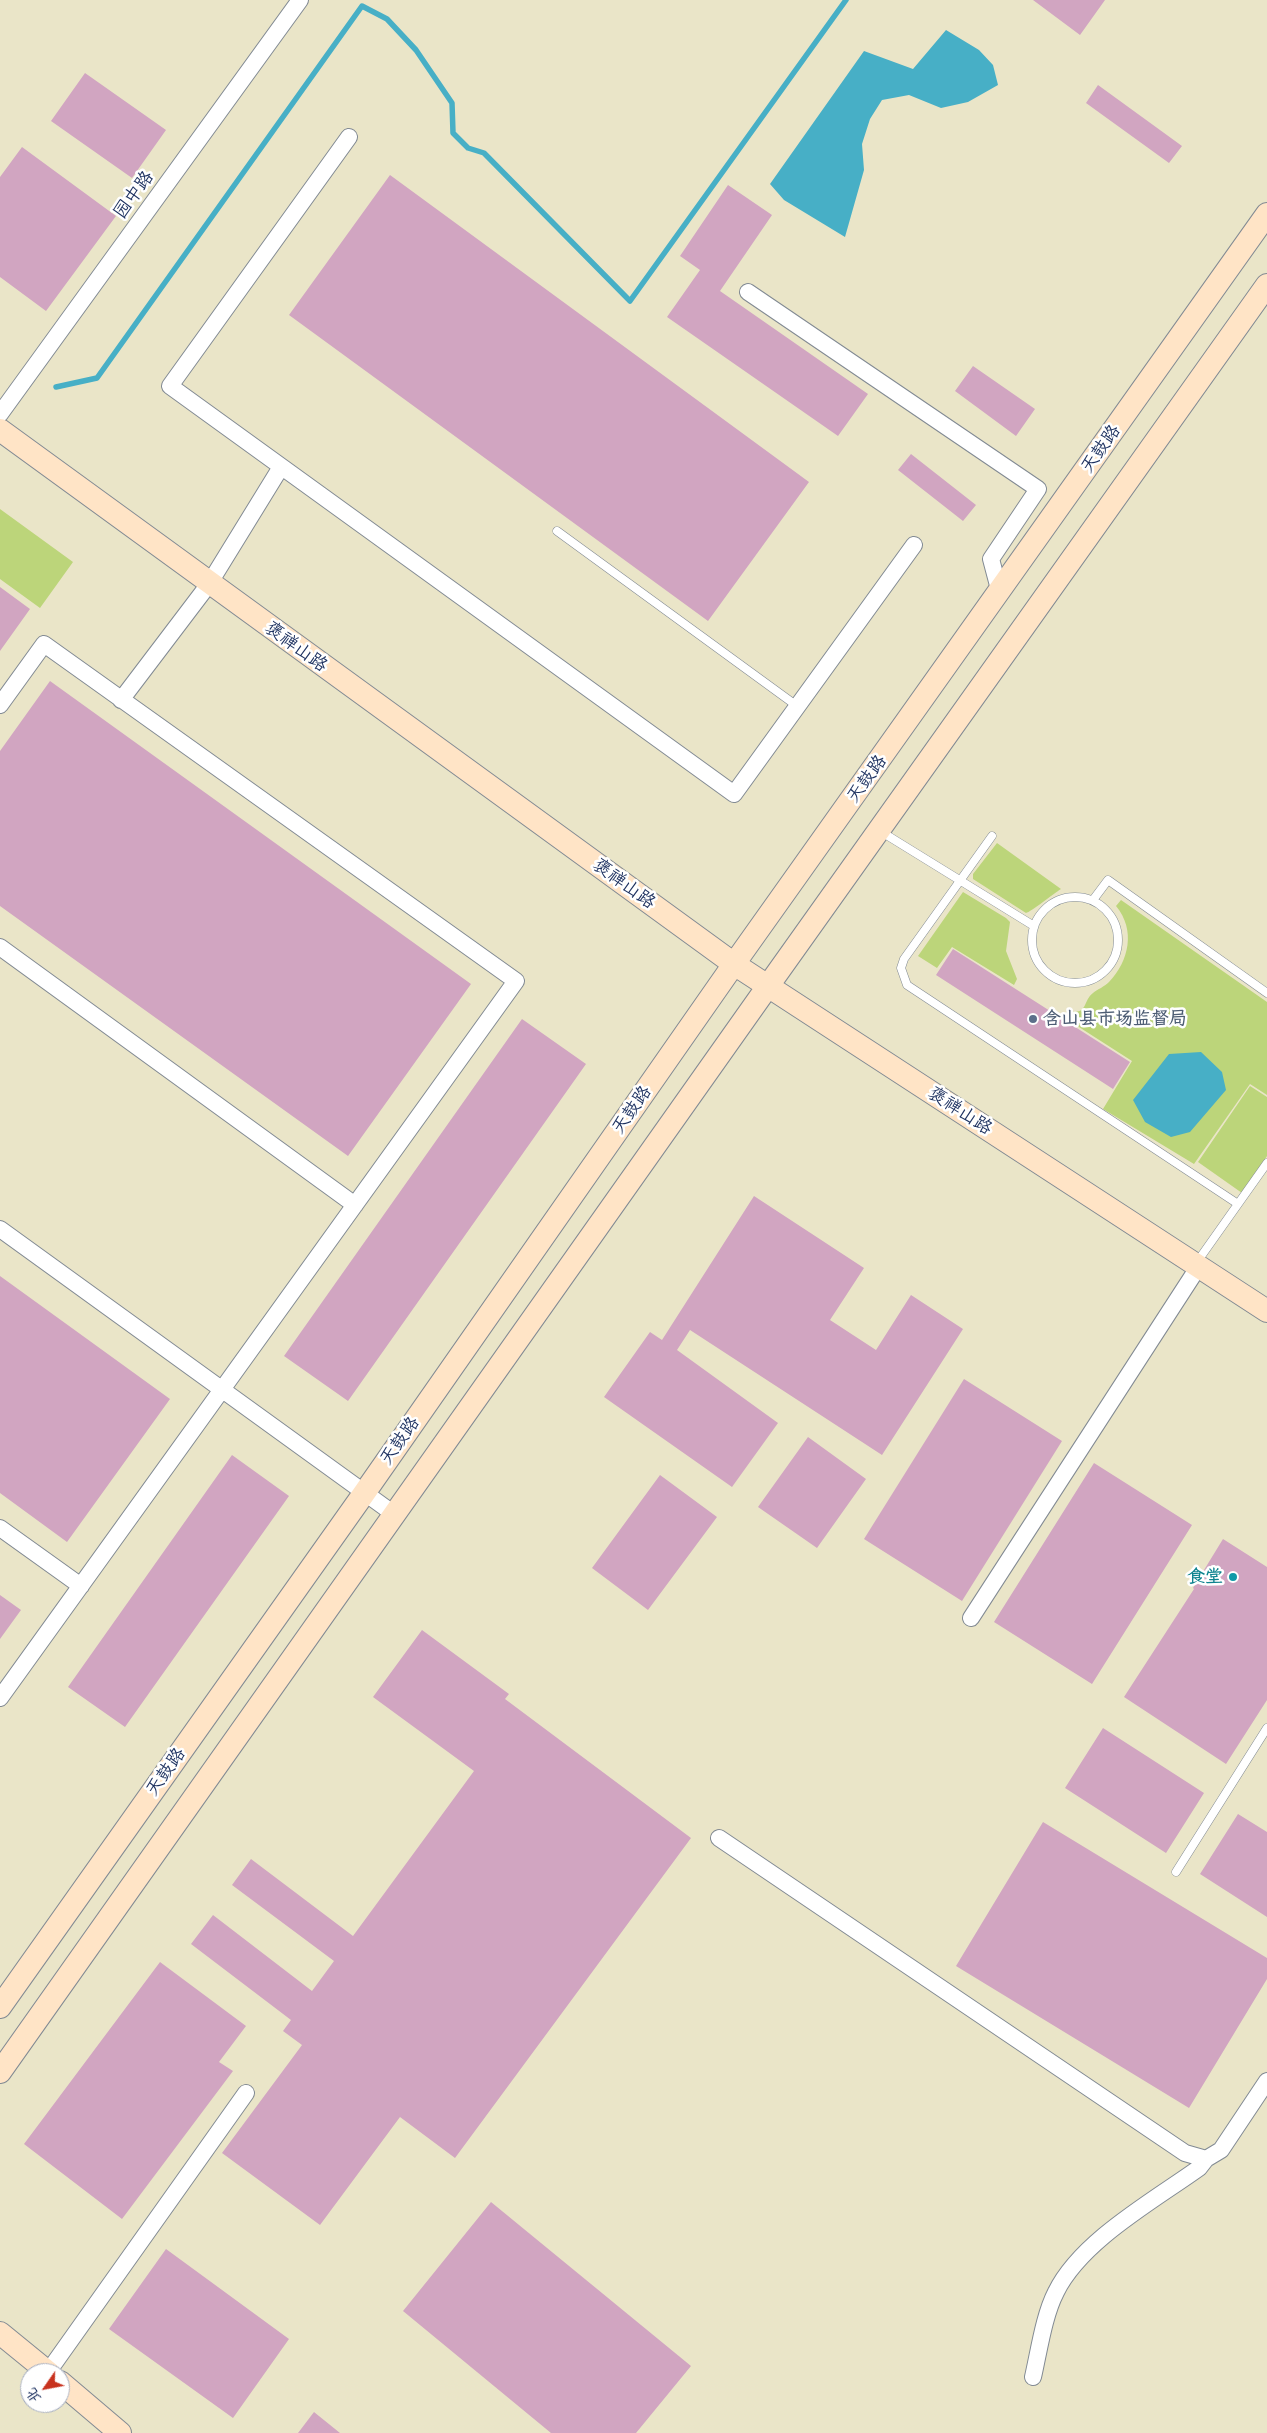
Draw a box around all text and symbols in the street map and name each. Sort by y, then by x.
street label: 园中路 [109,167,159,223]
street label: 天鼓路 [1077,421,1125,477]
street label: 褒禅山路 [261,617,331,677]
street label: 天鼓路 [842,751,892,807]
street label: 褒禅山路 [589,854,659,914]
place label: 含山县市场监督局 [1043,1008,1187,1030]
marker: 含山县市场监督局 [1027,1013,1039,1025]
street label: 天鼓路 [608,1082,656,1138]
street label: 褒禅山路 [924,1082,996,1140]
street label: 天鼓路 [376,1413,424,1469]
place label: 食堂 [1187,1566,1223,1588]
marker: 食堂 [1227,1571,1239,1583]
street label: 天鼓路 [142,1744,190,1800]
north arrow [20,2363,70,2413]
text: 北 [20,2384,45,2407]

